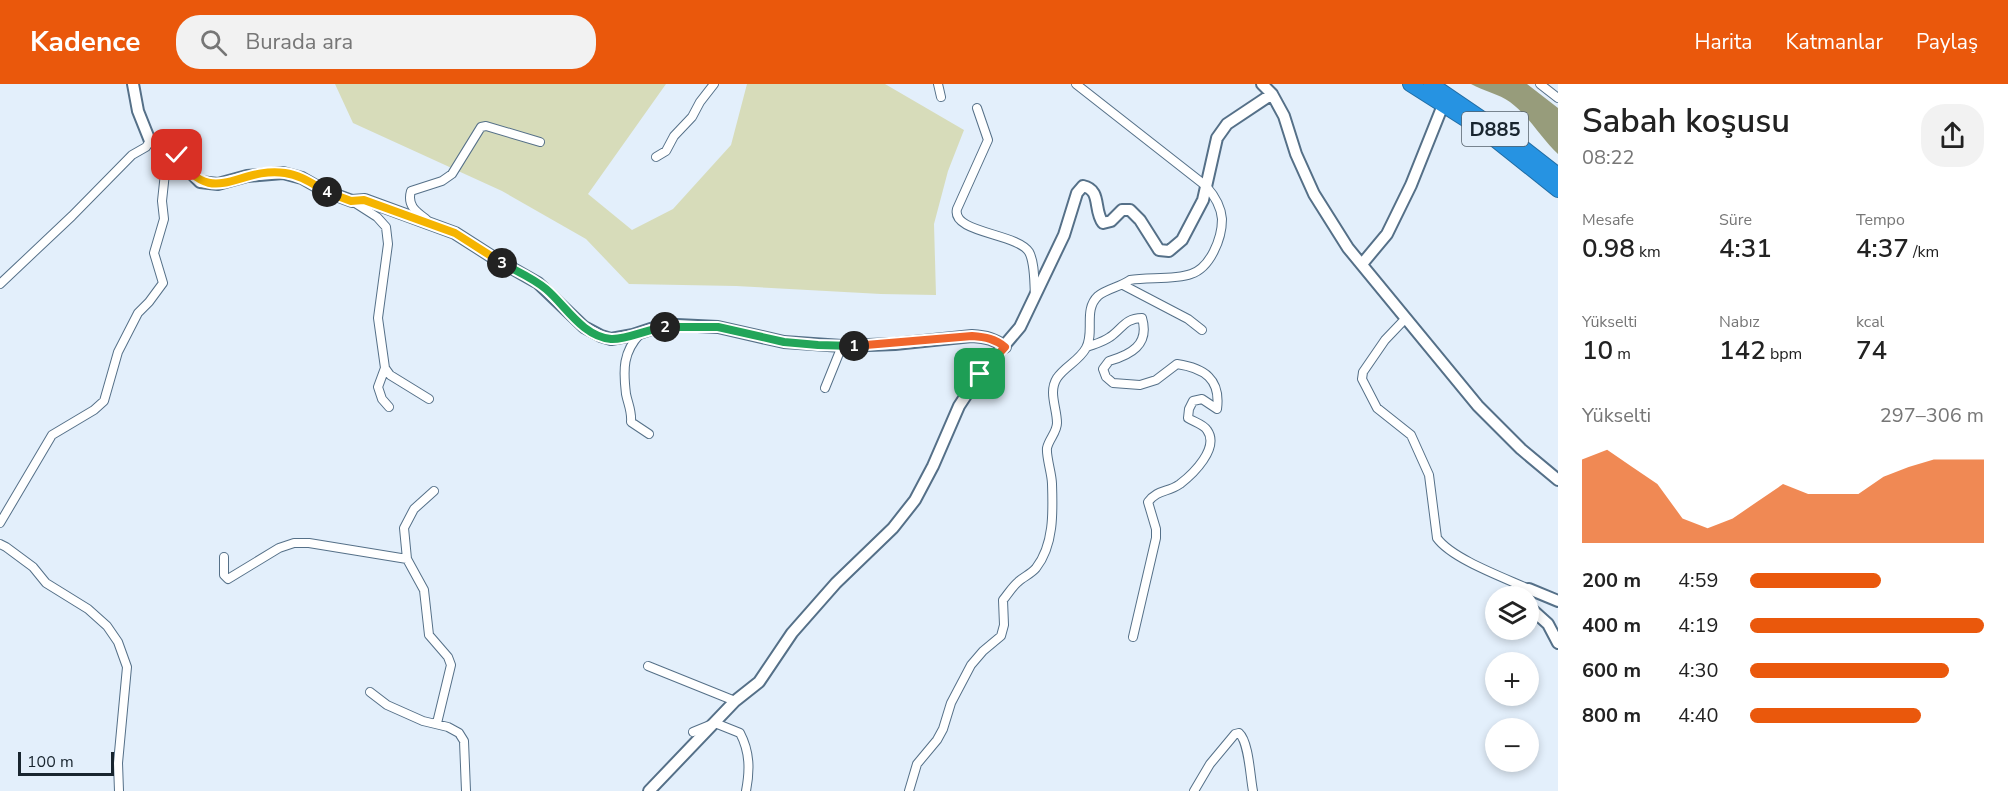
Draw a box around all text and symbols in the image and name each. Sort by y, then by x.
search box [176,15,596,69]
text: Kadence [30,23,140,61]
icon: search [197,26,230,59]
text: Burada ara [245,27,353,57]
text: Harita [1694,28,1752,56]
text: Katmanlar [1785,28,1883,56]
text: Paylaş [1916,28,1978,56]
text: Sabah koşusu [1582,99,1790,144]
button: share [1921,104,1984,167]
road number: D885 [1462,112,1528,146]
pin [151,129,202,180]
icon: check [160,138,193,171]
text: 08:22 [1582,144,1635,171]
pin: 4 [312,177,342,207]
text: 4 [322,181,332,203]
text: Mesafe [1582,209,1634,231]
text: Süre [1719,209,1752,231]
text: Tempo [1856,209,1905,231]
text: 0.98 [1582,231,1635,266]
text: 4:31 [1719,231,1772,266]
text: 4:37 [1856,231,1909,266]
text: km [1635,241,1661,263]
text: /km [1909,241,1939,263]
pin: 3 [487,248,517,278]
text: 3 [497,252,507,274]
text: Yükselti [1582,311,1637,333]
text: Nabız [1719,311,1760,333]
text: kcal [1856,311,1884,333]
pin: 2 [650,312,680,342]
text: 2 [660,316,670,338]
pin: 1 [839,331,869,361]
text: 10 [1582,333,1613,368]
text: 142 [1719,333,1766,368]
text: 74 [1856,333,1887,368]
text: 1 [849,335,859,357]
text: m [1613,343,1631,365]
text: bpm [1766,343,1802,365]
pin [954,348,1005,399]
icon: arrive [963,357,996,390]
text: Yükselti [1582,402,1651,429]
text: 297–306 m [1880,402,1984,429]
text: 200 m [1582,567,1641,594]
text: 4:59 [1678,567,1719,594]
map controls [1485,586,1539,772]
button: layers [1485,586,1539,640]
text: 400 m [1582,612,1641,639]
text: 4:19 [1678,612,1719,639]
button: + [1485,652,1539,706]
text: 600 m [1582,657,1641,684]
text: 4:30 [1678,657,1719,684]
text: 800 m [1582,702,1641,729]
text: 4:40 [1678,702,1719,729]
button: − [1485,718,1539,772]
scale bar [18,749,114,776]
text: 100 m [27,751,74,773]

